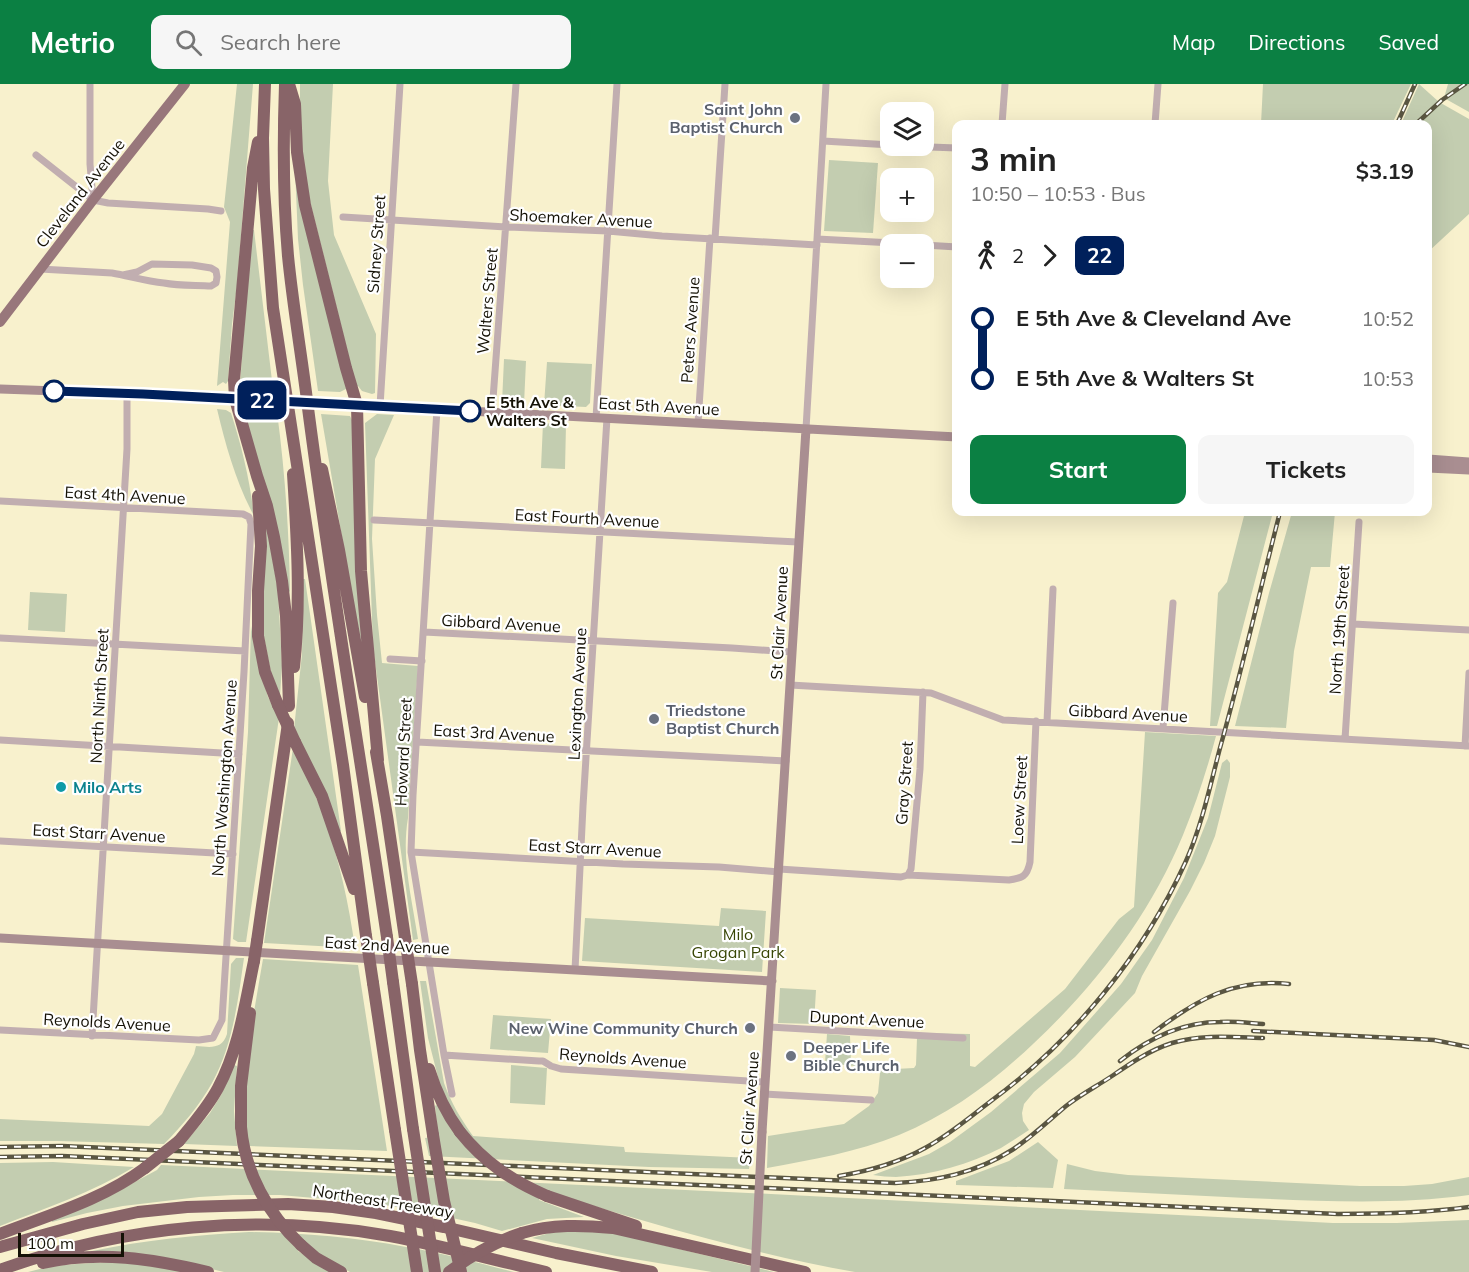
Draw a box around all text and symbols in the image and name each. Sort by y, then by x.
search box [151,15,571,69]
text: Metrio [30,25,115,60]
icon: search [172,26,205,59]
text: Search here [220,28,341,56]
text: Map [1172,29,1215,55]
text: Directions [1248,29,1345,55]
text: Saved [1378,29,1439,55]
place label: Saint John Baptist Church [670,99,783,137]
map controls [880,102,934,288]
button: layers [880,102,934,156]
marker: Saint John Baptist Church [788,111,802,125]
street label: Cleveland Avenue [31,135,129,251]
text: 3 min [970,138,1057,179]
text: $3.19 [1356,157,1414,185]
button: + [880,168,934,222]
text: 10:50 – 10:53 · Bus [970,181,1146,206]
street label: Sidney Street [363,194,389,294]
street label: Shoemaker Avenue [509,204,653,232]
button: − [880,234,934,288]
icon: walk [970,239,1003,272]
icon: forward [1033,239,1066,272]
text: 22 [1087,242,1112,268]
text: 2 [1012,243,1024,268]
street label: Walters Street [472,247,502,355]
street label: Peters Avenue [676,276,704,384]
text: E 5th Ave & Cleveland Ave [1016,304,1291,332]
text: 10:52 [1361,306,1414,331]
text: E 5th Ave & Walters St [1016,364,1254,392]
text: 10:53 [1361,366,1414,391]
unlabelled marker [43,380,65,402]
line badge: 22 [235,380,289,420]
text: 22 [249,387,275,413]
place label: E 5th Ave & Walters St [486,392,575,430]
street label: East 5th Avenue [598,393,720,419]
marker: E 5th Ave & Walters St [459,400,481,422]
button: Start [970,435,1186,504]
button: Tickets [1198,435,1414,504]
street label: East 4th Avenue [64,482,186,508]
street label: East Fourth Avenue [514,504,660,532]
street label: North 19th Street [1325,565,1354,695]
street label: St Clair Avenue [766,566,792,680]
street label: Gibbard Avenue [441,610,561,636]
street label: Lexington Avenue [564,627,590,761]
street label: North Ninth Street [85,628,113,764]
street label: North Washington Avenue [207,679,241,877]
street label: Howard Street [390,697,416,807]
place label: Triedstone Baptist Church [666,700,779,738]
street label: Gibbard Avenue [1068,700,1188,726]
marker: Triedstone Baptist Church [647,712,661,726]
street label: East 3rd Avenue [433,720,555,746]
street label: Gray Street [891,740,917,826]
street label: Loew Street [1007,755,1031,845]
place label: Milo Arts [73,777,142,797]
marker: Milo Arts [54,780,68,794]
street label: East Starr Avenue [32,820,166,846]
street label: East Starr Avenue [528,835,662,861]
park label: Milo Grogan Park [691,924,785,962]
street label: East 2nd Avenue [324,932,450,958]
street label: Dupont Avenue [809,1006,925,1032]
street label: Reynolds Avenue [43,1009,171,1035]
place label: New Wine Community Church [509,1018,738,1038]
marker: New Wine Community Church [743,1021,757,1035]
place label: Deeper Life Bible Church [803,1037,899,1075]
street label: Reynolds Avenue [559,1044,687,1072]
marker: Deeper Life Bible Church [784,1049,798,1063]
street label: St Clair Avenue [735,1051,763,1165]
street label: Northeast Freeway [311,1180,455,1222]
scale bar [18,1230,124,1258]
text: 100 m [27,1233,74,1253]

